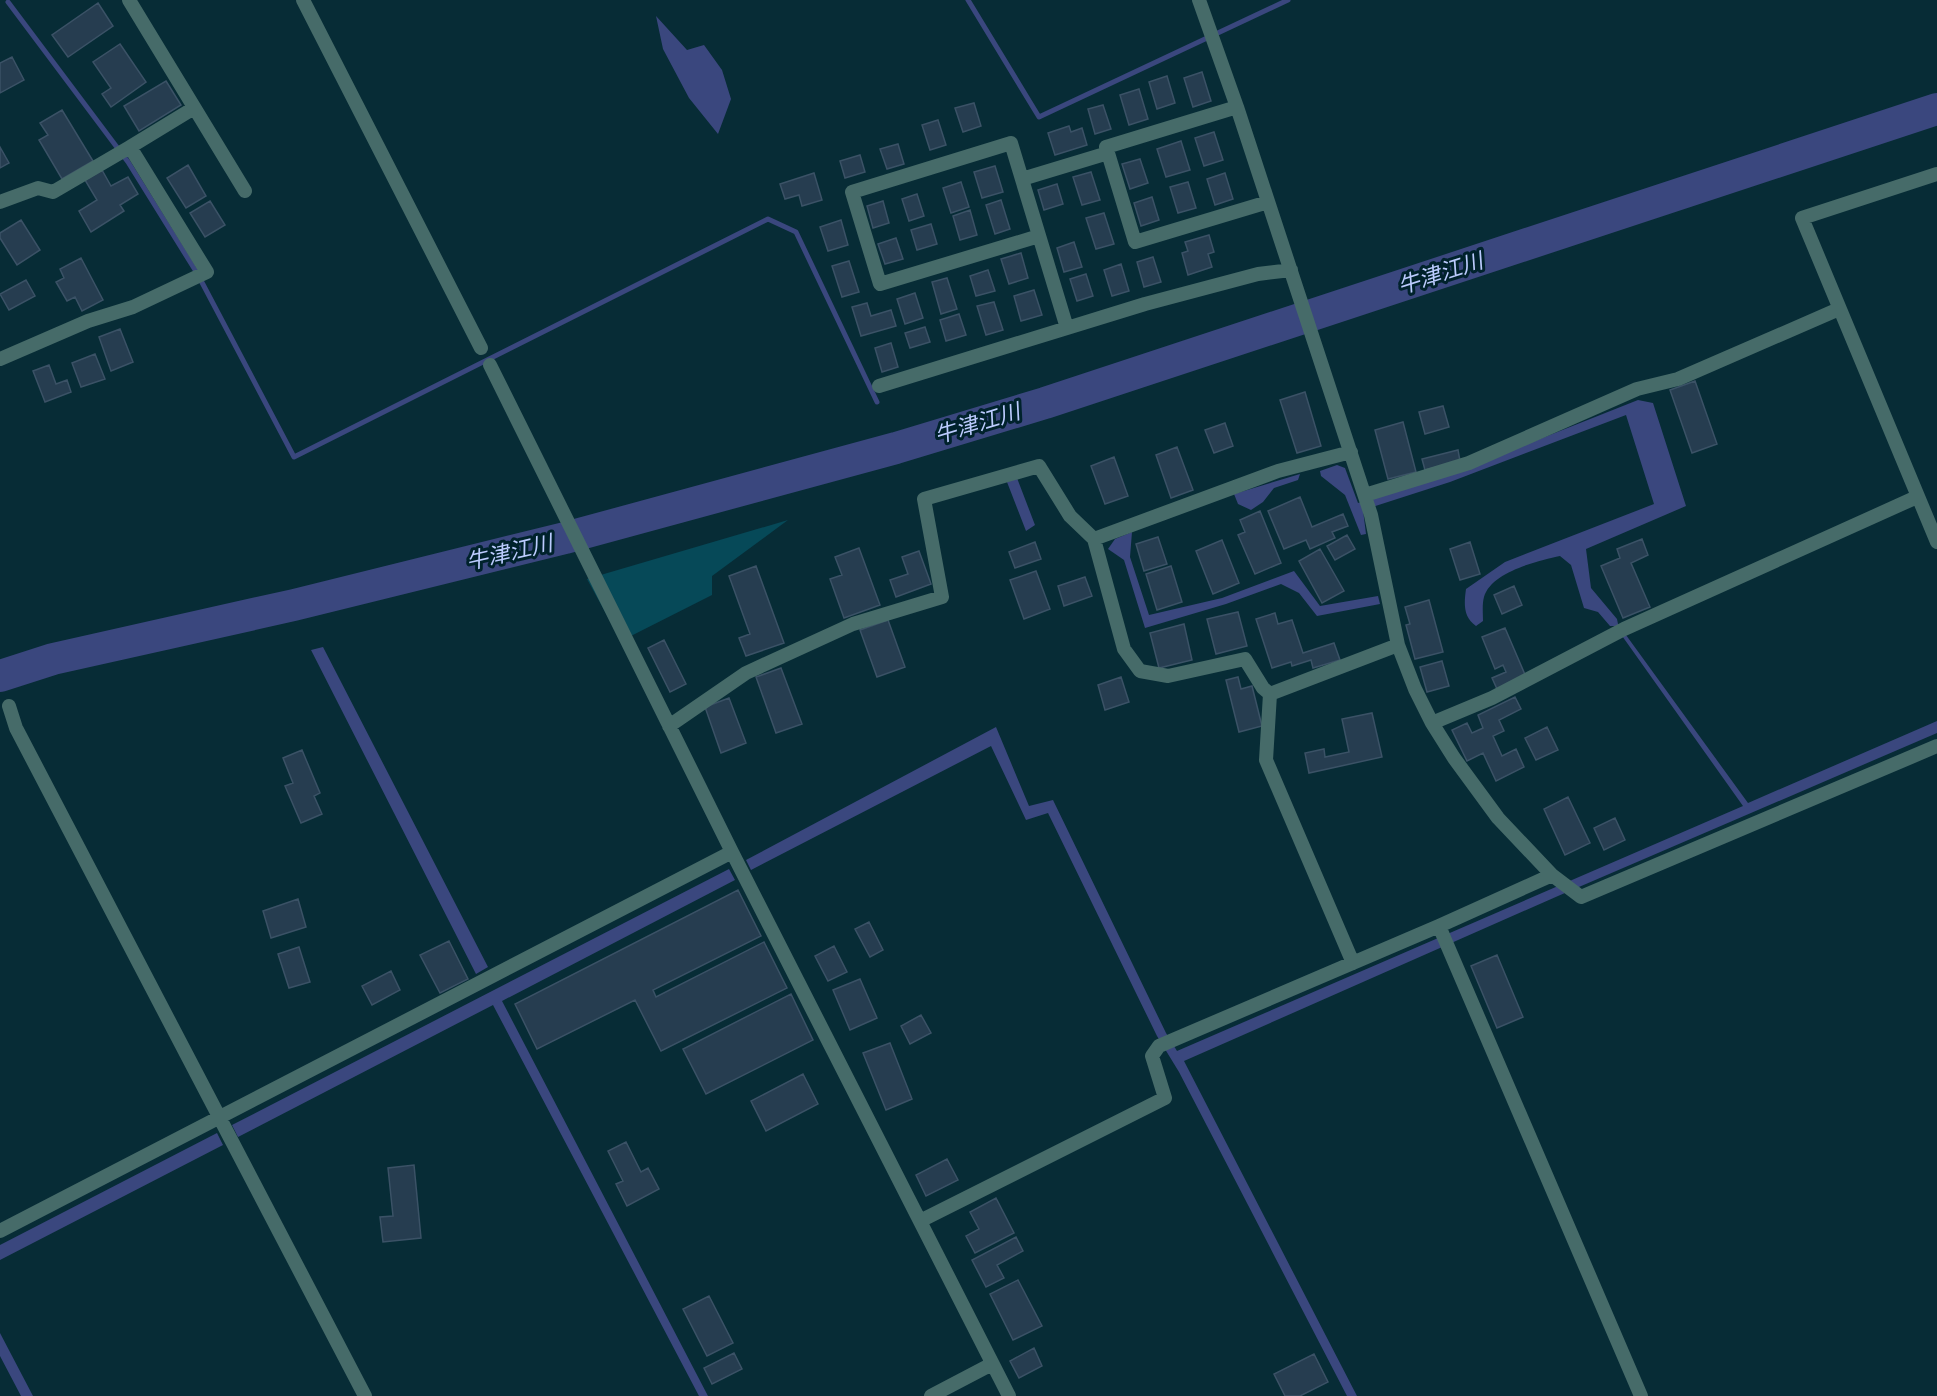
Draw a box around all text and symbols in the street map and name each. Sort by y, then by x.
water label: 牛津江川 [1393,244,1488,300]
water label: 牛津江川 [930,394,1025,449]
water label: 牛津江川 [463,526,557,576]

